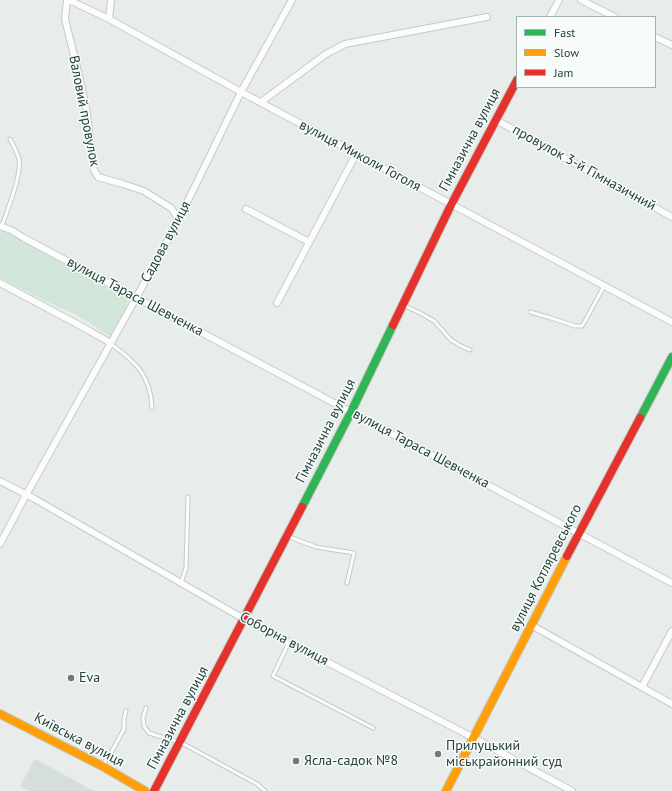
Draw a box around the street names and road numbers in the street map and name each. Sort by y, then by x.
street label: Валовий провулок [65,54,103,168]
street label: Гімназична вулиця [436,86,504,194]
street label: вулиця Миколи Гоголя [296,117,424,195]
street label: провулок 3-й Гімназичний [509,121,659,215]
street label: Садова вулиця [137,198,195,286]
street label: вулиця Тараса Шевченка [64,254,206,340]
street label: Гімназична вулиця [293,376,359,486]
street label: вулиця Тараса Шевченка [350,406,492,492]
street label: вулиця Котляревського [507,501,585,635]
street label: Соборна вулиця [237,609,331,669]
street label: Гімназична вулиця [144,664,212,772]
street label: Київська вулиця [31,709,127,771]

